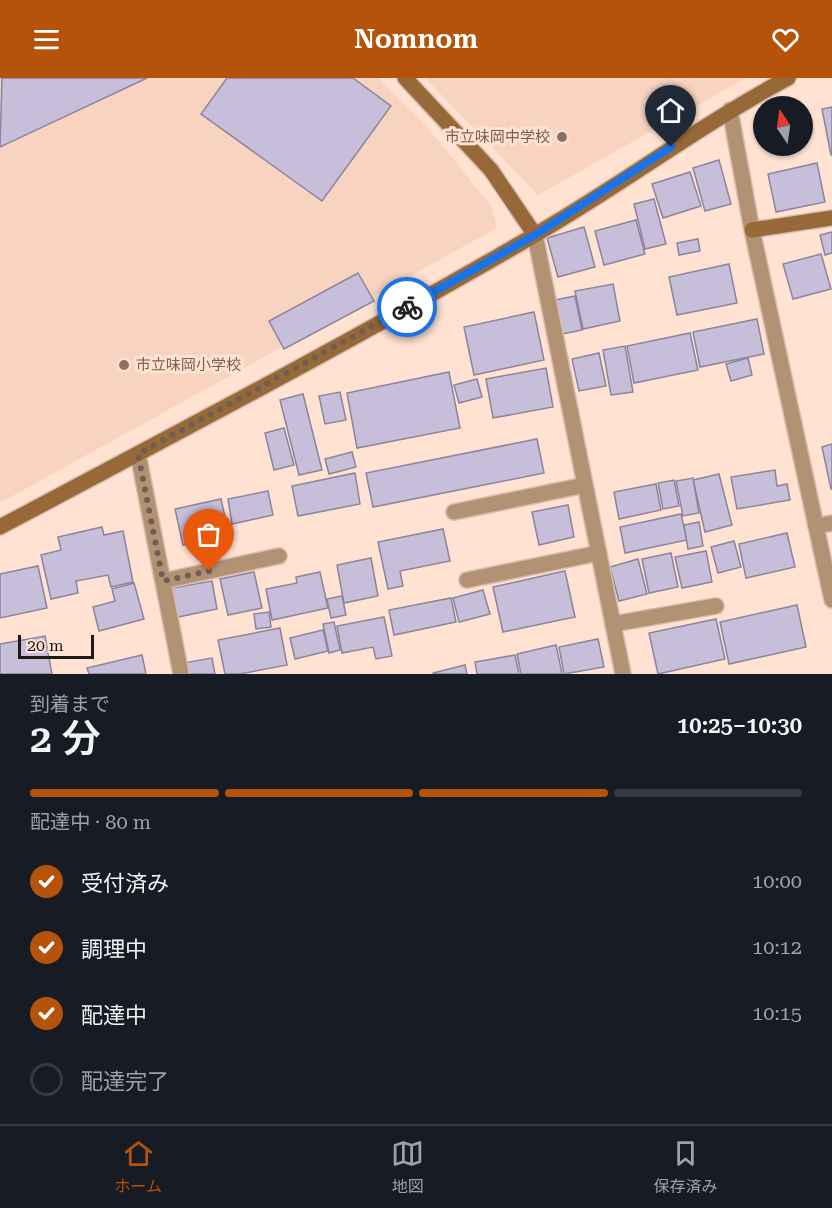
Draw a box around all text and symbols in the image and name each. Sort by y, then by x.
icon: menu [30,23,63,56]
text: Nomnom [354,23,478,55]
icon: heart [769,23,802,56]
pin [645,85,696,147]
icon: home [654,94,687,127]
north arrow [753,96,813,156]
map controls [753,96,813,156]
place label: 市立味岡中学校 [445,128,550,146]
marker: 市立味岡中学校 [555,130,569,144]
courier [377,277,437,337]
icon: bike [391,291,424,324]
place label: 市立味岡小学校 [136,356,241,374]
marker: 市立味岡小学校 [117,358,131,372]
pin [183,509,234,571]
icon: bag [192,518,225,551]
scale bar [18,632,94,660]
text: 20 m [27,636,64,655]
text: 到着まで [30,692,110,716]
text: 10:25–10:30 [677,713,802,738]
text: 2 分 [30,716,101,762]
text: 配達中 · 80 m [30,810,151,834]
icon: check [30,865,63,898]
text: 10:00 [752,869,802,893]
text: 受付済み [81,871,169,896]
icon: check [30,931,63,964]
text: 10:12 [752,935,802,959]
text: 調理中 [81,937,147,962]
icon: check [30,997,63,1030]
text: 10:15 [752,1001,802,1025]
text: 配達中 [81,1003,147,1028]
text: 配達完了 [81,1069,169,1094]
tab: ホーム [115,1137,162,1197]
tab: 地図 [391,1137,424,1197]
tab: 保存済み [653,1137,717,1197]

